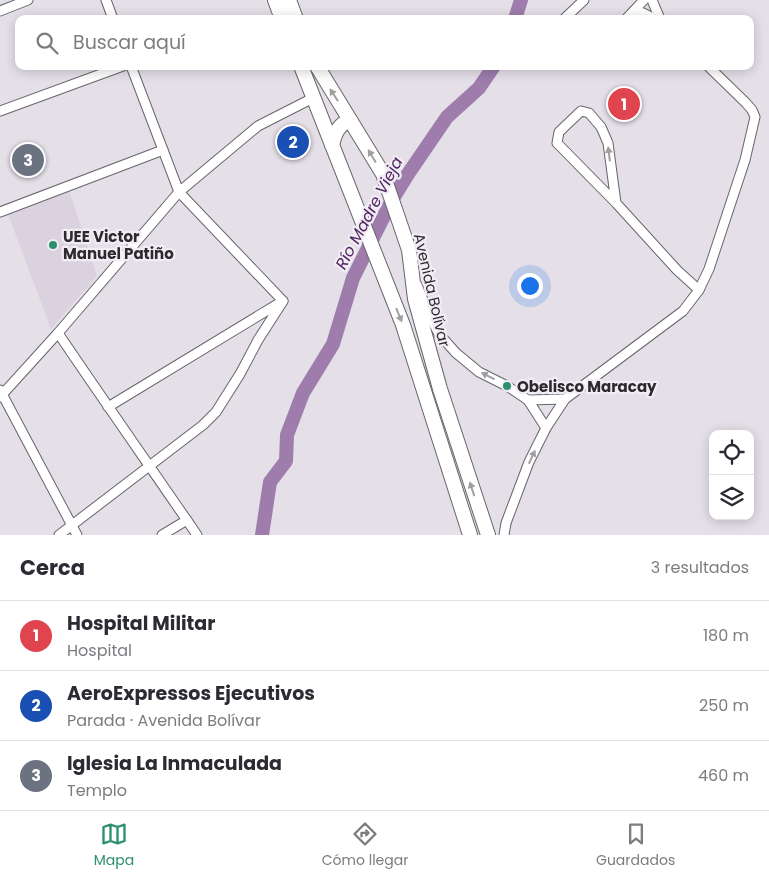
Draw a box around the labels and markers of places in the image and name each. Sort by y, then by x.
pin: 1 [608,85,640,123]
pin: 2 [277,123,309,161]
pin: 3 [12,141,44,179]
place label: UEE Victor Manuel Patiño [63,226,174,264]
marker: UEE Victor Manuel Patiño [47,239,59,251]
place label: Obelisco Maracay [517,376,657,397]
marker: Obelisco Maracay [501,380,513,392]

